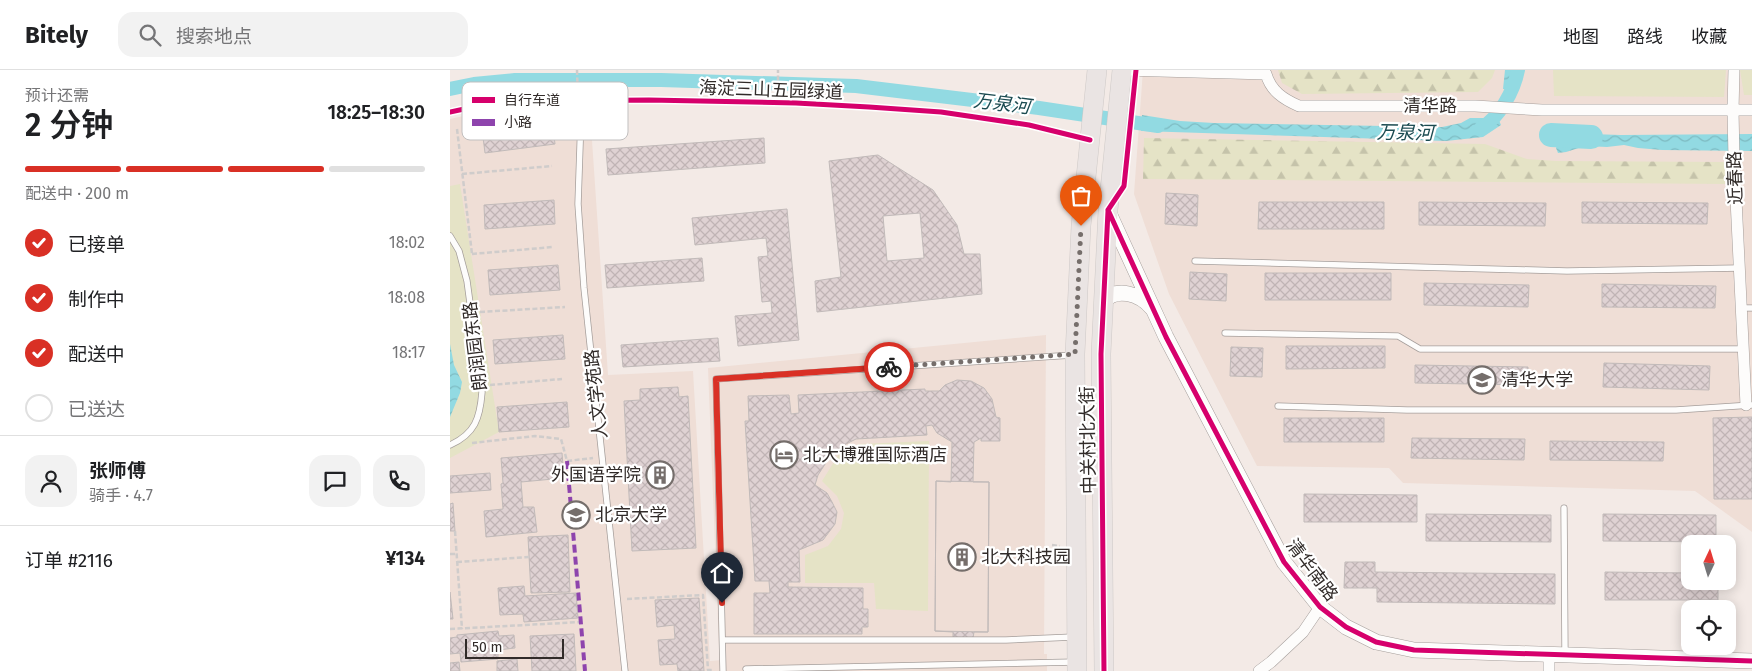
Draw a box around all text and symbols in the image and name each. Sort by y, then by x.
search box [118,12,468,57]
text: Bitely [25,21,88,49]
icon: search [136,21,164,49]
text: 搜索地点 [176,25,252,48]
text: 地图 [1563,26,1599,48]
text: 路线 [1627,26,1663,48]
text: 收藏 [1691,26,1727,48]
street label: 海淀三山五园绿道 [699,76,843,104]
legend [462,82,628,140]
text: 预计还需 [25,86,89,105]
water label: 万泉河 [972,89,1036,119]
text: 自行车道 [504,92,560,109]
street label: 清华路 [1403,95,1457,117]
text: 18:25–18:30 [327,101,425,124]
text: 2 分钟 [25,106,113,144]
text: 小路 [504,114,532,131]
water label: 万泉河 [1376,121,1438,145]
street label: 近春路 [1723,151,1747,205]
pin [1060,175,1102,226]
icon: bag [1067,182,1095,210]
text: 配送中 · 200 m [25,184,129,203]
icon: check [25,229,53,257]
text: 已接单 [68,233,125,256]
text: 18:02 [389,233,425,252]
icon: check [25,284,53,312]
text: 制作中 [68,288,125,311]
text: 18:08 [388,288,425,307]
street label: 朗润园东路 [459,300,491,392]
icon: check [25,339,53,367]
courier [864,342,914,392]
text: 配送中 [68,343,125,366]
text: 18:17 [392,343,425,362]
street label: 人文学苑路 [580,348,612,440]
icon: bike [875,353,903,381]
school or university icon: 清华大学 [1467,365,1497,395]
place label: 清华大学 [1501,369,1573,391]
street label: 中关村北大街 [1076,386,1100,494]
text: 已送达 [68,398,125,421]
hotel icon: 北大博雅国际酒店 [769,440,799,470]
place label: 北大博雅国际酒店 [803,444,947,466]
button: person [25,455,77,507]
button: chat [309,455,361,507]
button: phone [373,455,425,507]
text: 张师傅 [89,459,146,482]
building icon: 外国语学院 [645,460,675,490]
place label: 外国语学院 [551,464,641,486]
text: 骑手 · 4.7 [89,486,153,505]
school or university icon: 北京大学 [561,500,591,530]
place label: 北京大学 [595,504,667,526]
street label: 清华南路 [1282,535,1342,605]
north arrow [1681,535,1736,590]
map controls [1681,535,1736,655]
building icon: 北大科技园 [947,542,977,572]
place label: 北大科技园 [981,546,1071,568]
text: ¥134 [385,547,425,570]
text: 订单 #2116 [25,549,113,572]
pin [701,552,743,603]
icon: home [708,559,736,587]
button: locate [1681,600,1736,655]
scale bar [465,636,564,659]
text: 50 m [472,639,503,656]

